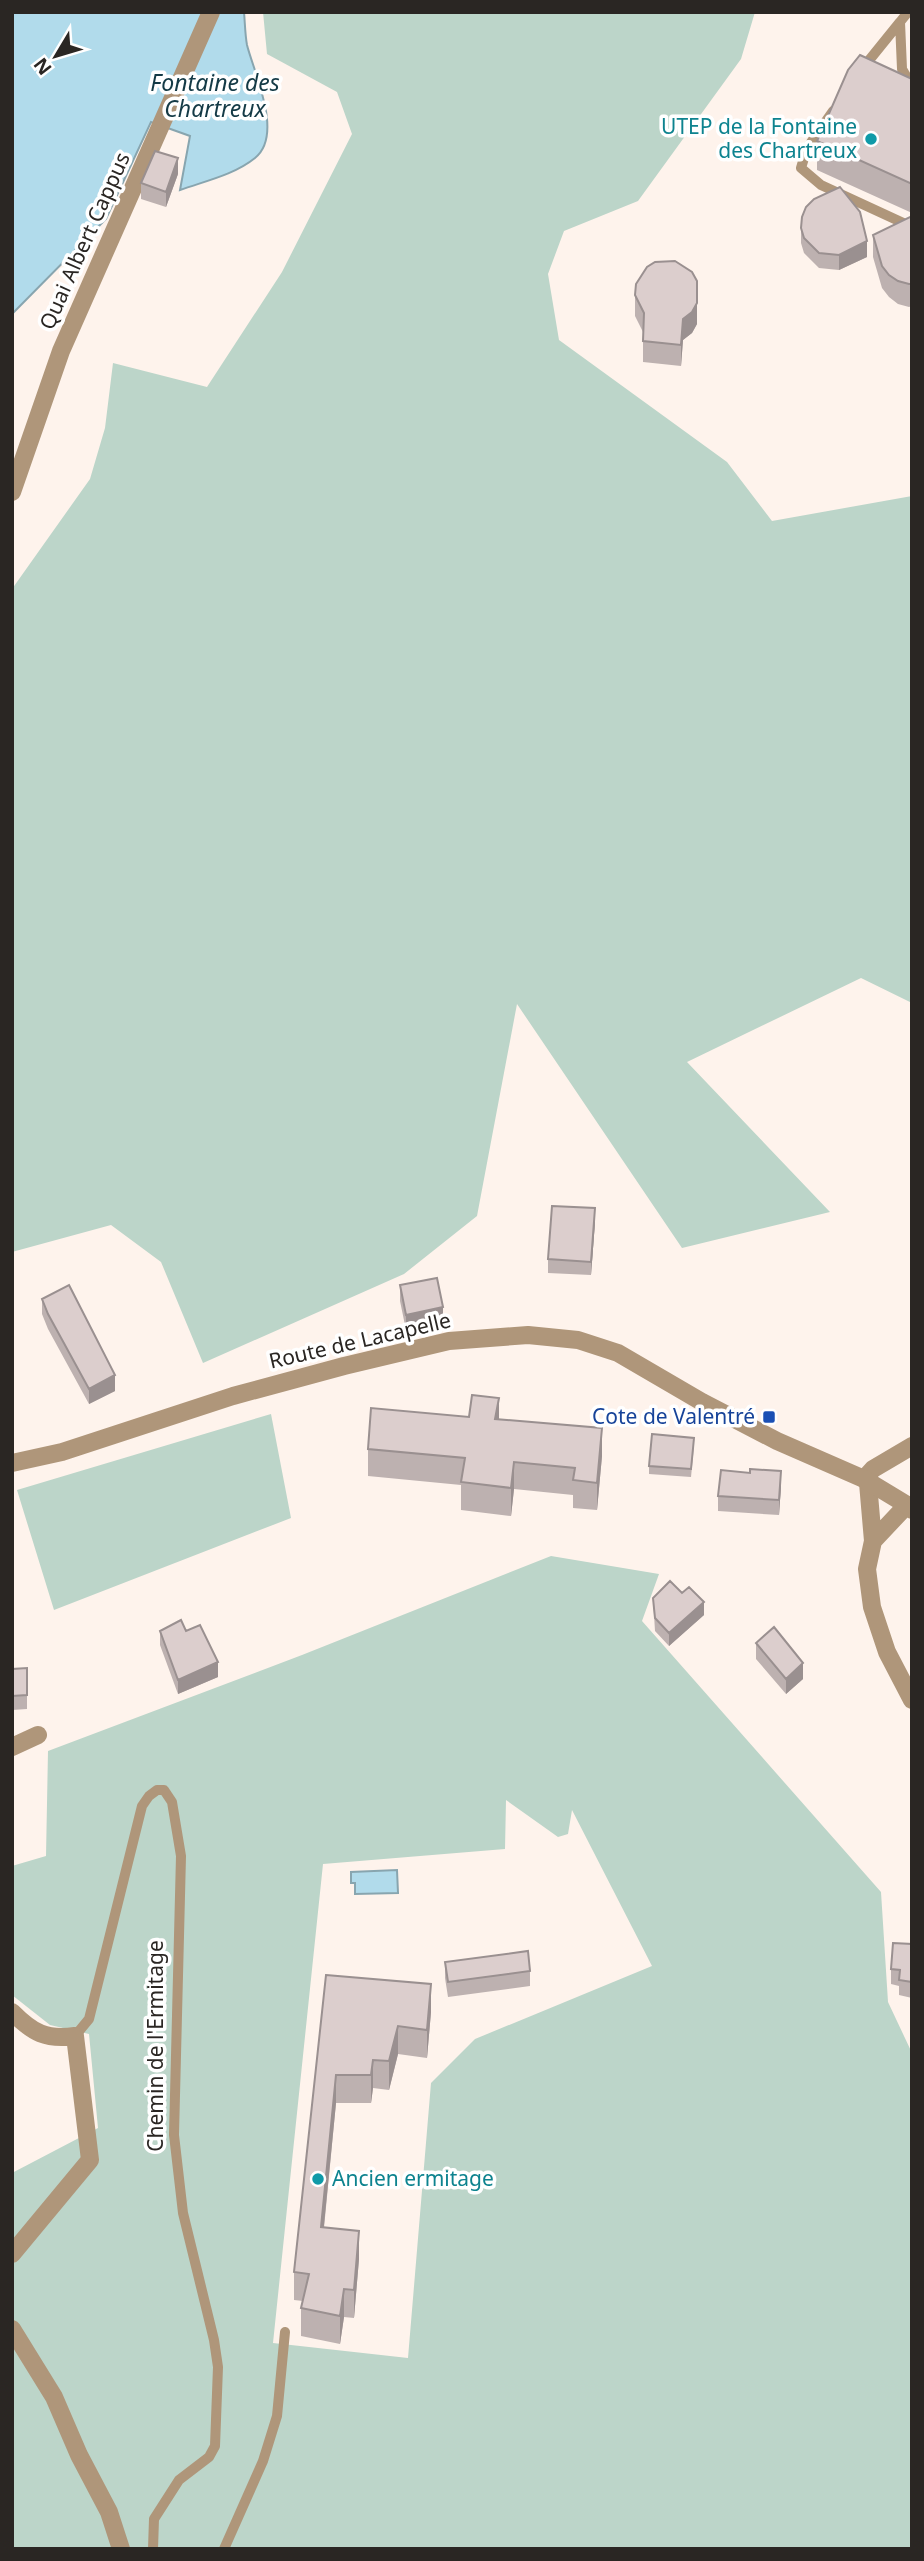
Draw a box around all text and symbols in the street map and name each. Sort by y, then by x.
north arrow [21,21,91,91]
text: N [28,52,58,81]
water label: Fontaine des Chartreux [150,66,280,124]
place label: UTEP de la Fontaine des Chartreux [661,112,857,164]
marker: UTEP de la Fontaine des Chartreux [863,131,879,147]
street label: Quai Albert Cappus [32,148,136,334]
street label: Route de Lacapelle [266,1305,454,1375]
place label: Cote de Valentré [592,1402,755,1430]
marker: Cote de Valentré [761,1409,777,1425]
street label: Chemin de l'Ermitage [141,1940,169,2152]
place label: Ancien ermitage [332,2164,494,2192]
marker: Ancien ermitage [310,2171,326,2187]

